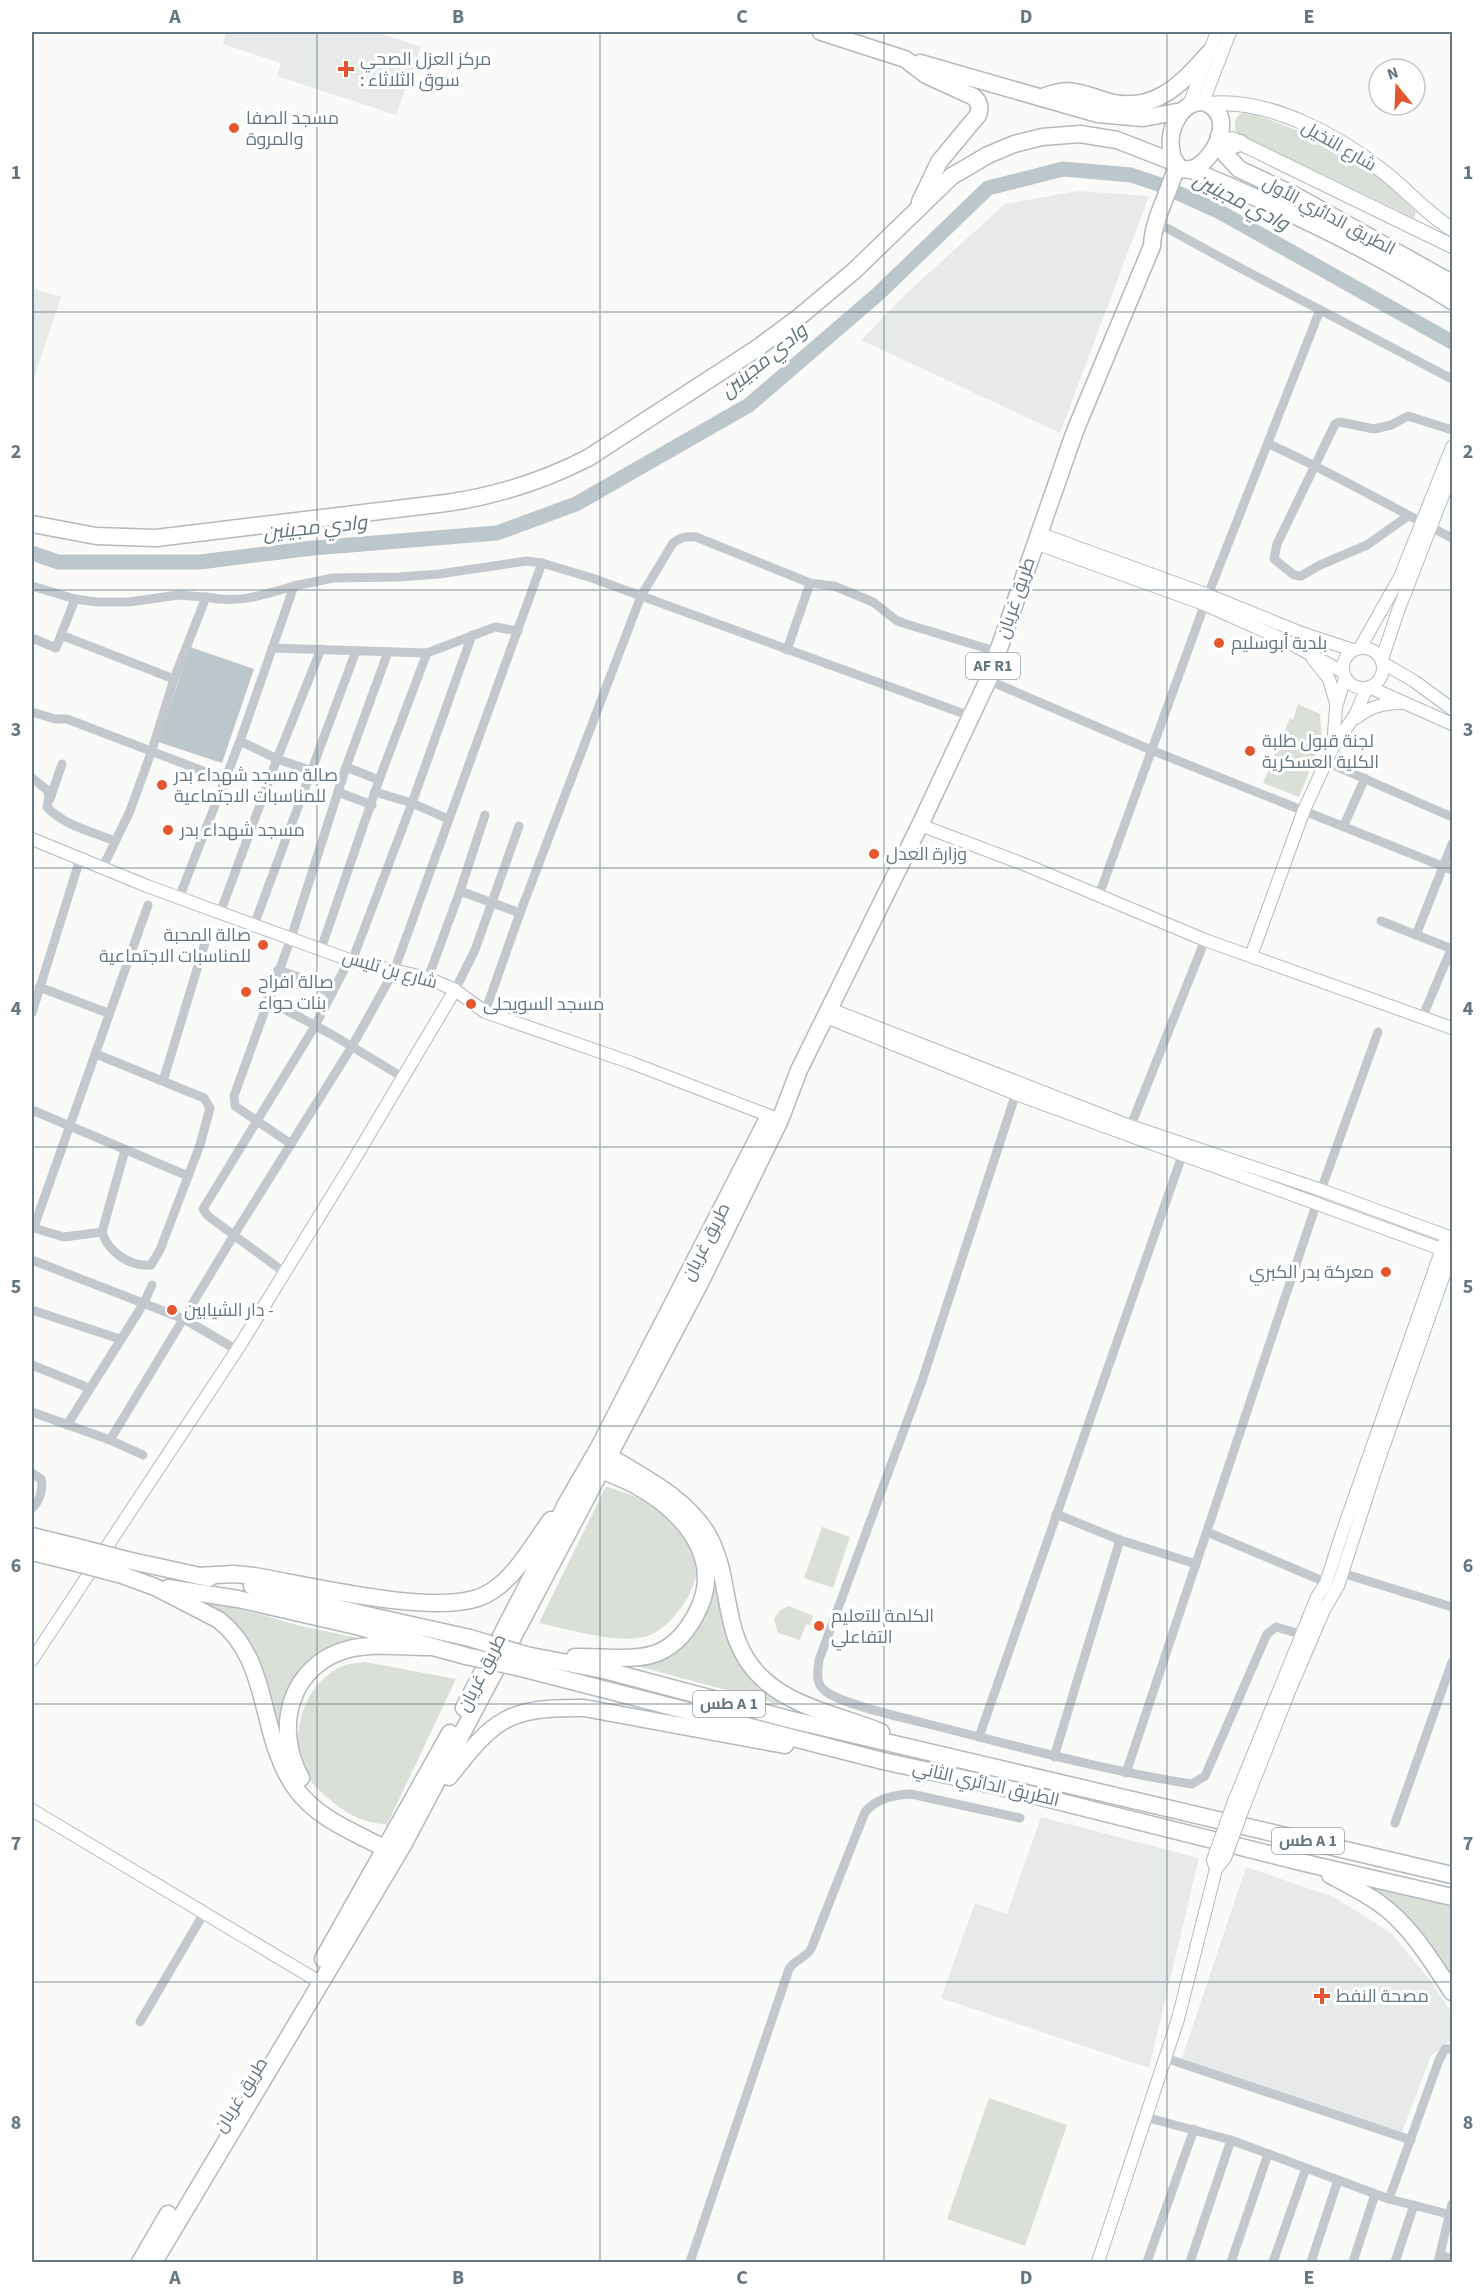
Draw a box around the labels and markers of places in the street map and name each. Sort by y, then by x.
place label: مركز العزل الصحي : سوق الثلاثاء [360,47,491,93]
marker: مركز العزل الصحي : سوق الثلاثاء [337,60,355,78]
place label: مسجد الصفا والمروة [246,106,339,152]
marker: مسجد الصفا والمروة [227,121,241,135]
place label: بلدية أبوسليم [1231,631,1327,656]
marker: بلدية أبوسليم [1212,636,1226,650]
place label: لجنة قبول طلبة الكلية العسكرية [1262,729,1379,775]
marker: لجنة قبول طلبة الكلية العسكرية [1243,744,1257,758]
place label: صالة مسجد شهداء بدر للمناسبات الاجتماعية [173,763,338,809]
marker: صالة مسجد شهداء بدر للمناسبات الاجتماعية [155,778,169,792]
place label: مسجد شهداء بدر [179,818,305,843]
marker: مسجد شهداء بدر [161,823,175,837]
place label: وزارة العدل [886,842,967,867]
marker: وزارة العدل [867,847,881,861]
place label: صالة المحبة للمناسبات الاجتماعية [99,923,251,969]
marker: صالة المحبة للمناسبات الاجتماعية [256,938,270,952]
place label: صالة افراح بنات حواء [258,970,333,1016]
marker: صالة افراح بنات حواء [239,985,253,999]
place label: مسجد السويحلى [483,992,604,1017]
marker: مسجد السويحلى [464,997,478,1011]
place label: معركة بدر الكبري [1249,1260,1374,1286]
marker: معركة بدر الكبري [1379,1265,1393,1279]
place label: دار الشيابين - [184,1298,274,1323]
marker: دار الشيابين - [165,1303,179,1317]
place label: الكلمة للتعليم التفاعلي [831,1604,934,1651]
marker: الكلمة للتعليم التفاعلي [812,1619,826,1633]
place label: مصحة النفط [1336,1984,1429,2009]
marker: مصحة النفط [1313,1987,1331,2005]

